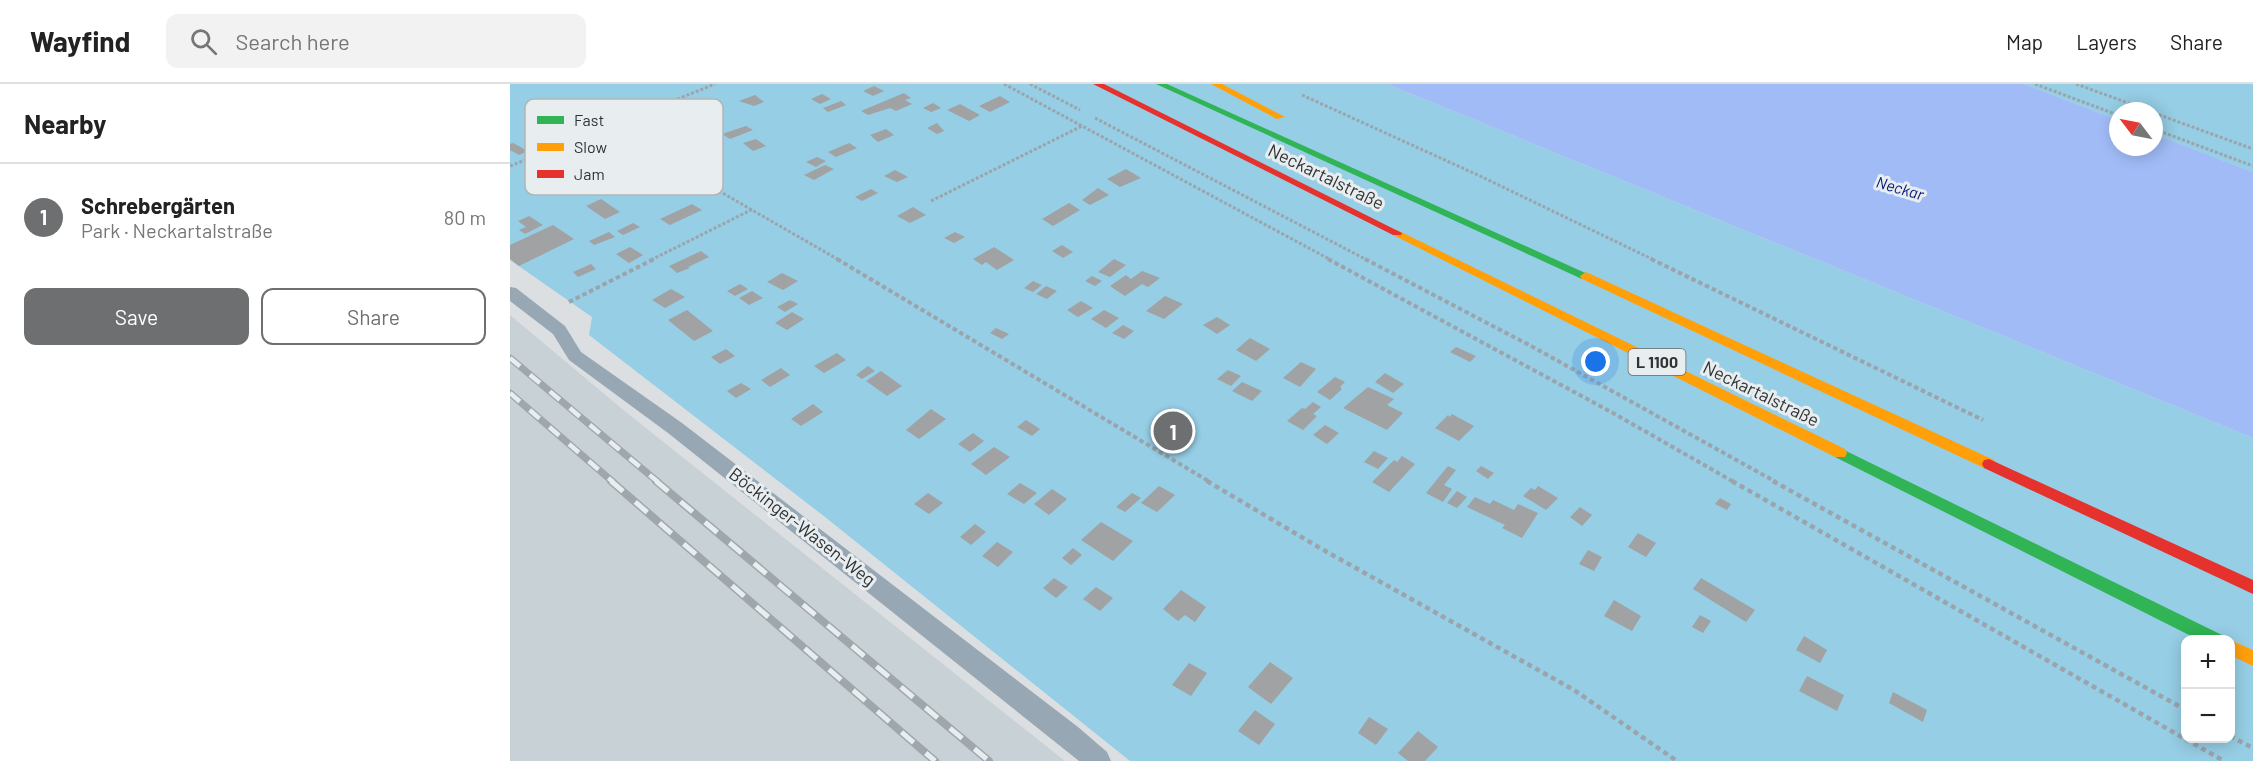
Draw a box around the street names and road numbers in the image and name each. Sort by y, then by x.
street label: Neckartalstraße [1265,139,1388,214]
road number: L 1100 [1628,349,1686,375]
street label: Neckartalstraße [1700,356,1823,431]
street label: Böckinger-Wasen-Weg [725,462,880,590]

